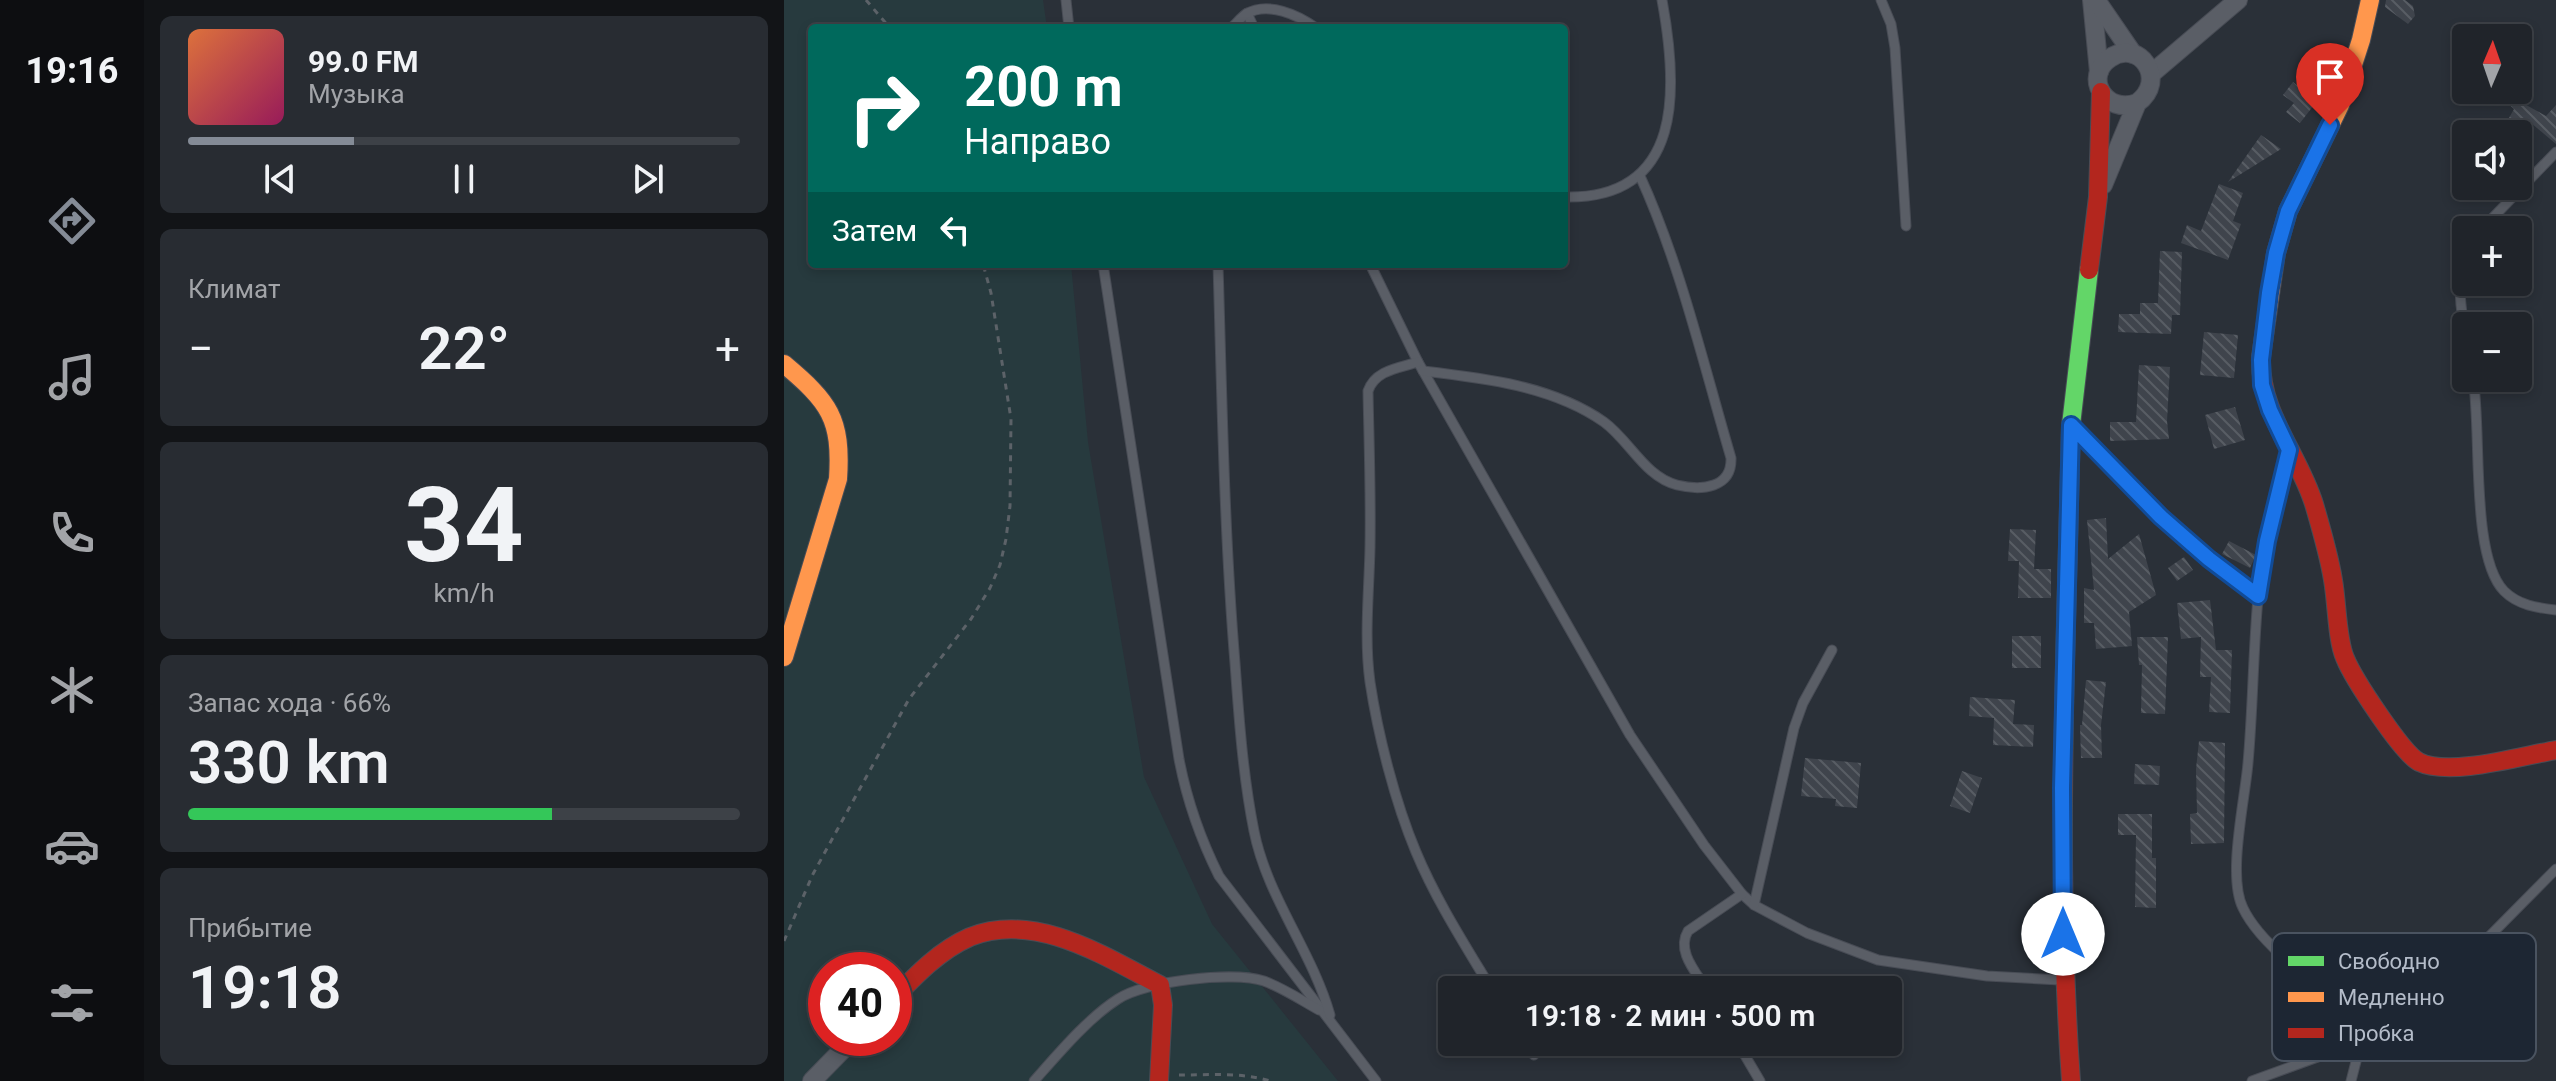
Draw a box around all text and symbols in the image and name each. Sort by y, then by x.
north arrow [2452,24,2532,104]
map controls [2452,24,2532,392]
pin [2296,43,2364,125]
text: 99.0 FM [308,44,419,79]
text: 19:16 [26,50,118,92]
text: 200 m [964,54,1123,120]
icon: arrive [2308,55,2352,99]
icon: right [832,56,936,160]
text: Музыка [308,79,405,109]
button: sound [2452,120,2532,200]
text: Направо [964,121,1111,163]
icon: previous [258,157,302,201]
icon: pause [442,157,486,201]
icon: next [626,157,670,201]
icon: directions [44,193,100,249]
icon: left [933,208,977,252]
text: Затем [832,213,917,248]
button: + [2452,216,2532,296]
text: Климат [188,274,280,304]
button: − [2452,312,2532,392]
text: 22° [418,313,510,384]
text: − [188,323,213,375]
text: + [715,323,740,375]
icon: music [44,349,100,405]
text: 34 [404,465,524,586]
icon: phone [44,505,100,561]
text: km/h [433,578,495,608]
icon: climate [44,662,100,718]
text: Запас хода · 66% [188,688,391,718]
text: 330 km [188,727,390,798]
icon: car [44,818,100,874]
position arrow [2021,892,2105,976]
text: Прибытие [188,913,312,943]
legend [2272,933,2536,1061]
text: Свободно [2338,949,2440,974]
text: 19:18 [188,952,341,1023]
speed limit sign: 40 [808,952,912,1056]
icon: filters [44,975,100,1031]
text: Медленно [2338,985,2444,1010]
text: 19:18 · 2 мин · 500 m [1525,998,1815,1033]
text: Пробка [2338,1021,2414,1046]

